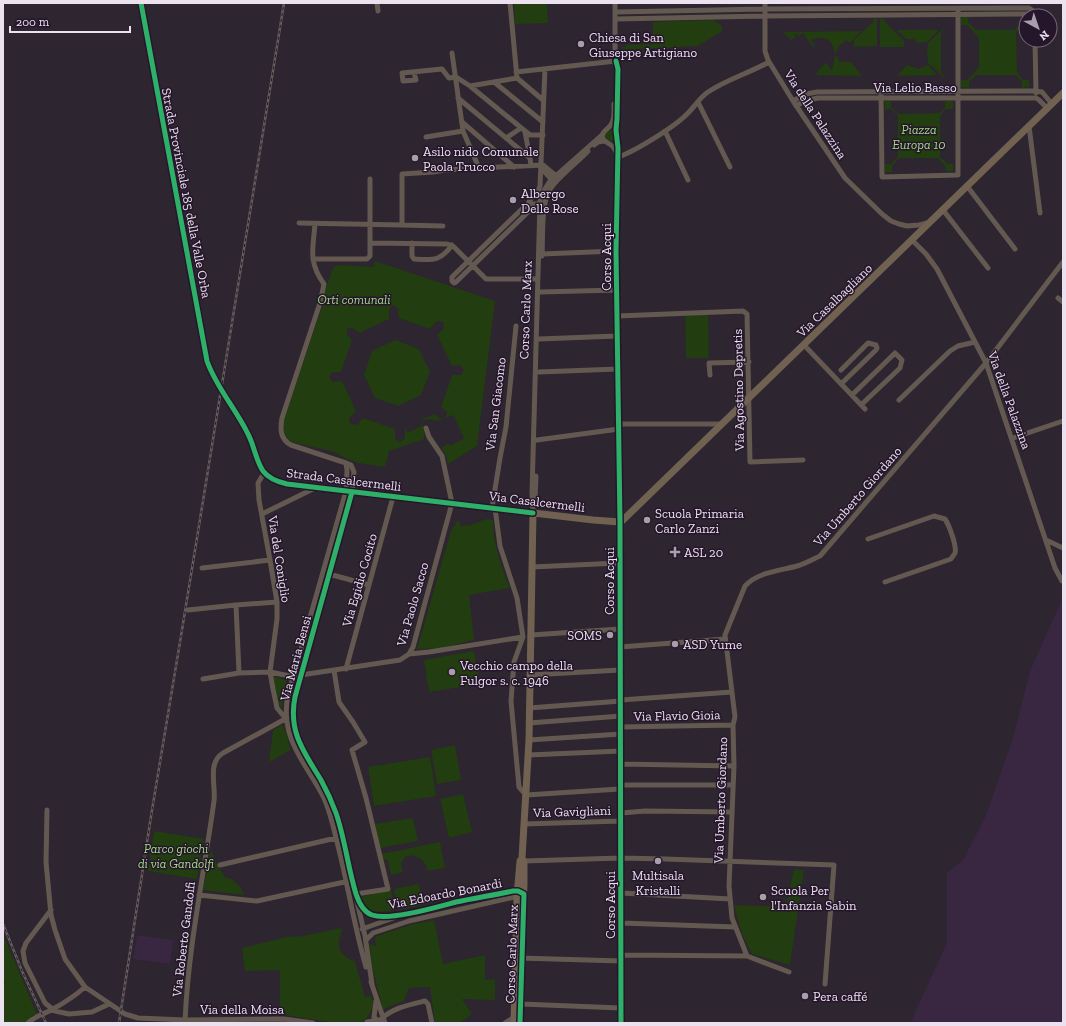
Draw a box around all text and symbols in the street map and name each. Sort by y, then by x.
scale bar [10,8,130,34]
north arrow [1018,8,1058,48]
text: 200 m [16,15,50,29]
text: N [1036,28,1051,43]
place label: Chiesa di San Giuseppe Artigiano [589,30,698,60]
marker: Chiesa di San Giuseppe Artigiano [576,39,586,49]
street label: Via della Palazzina [781,66,850,162]
street label: Via Lelio Basso [872,80,957,95]
street label: Strada Provinciale 185 della Valle Orba [159,87,214,300]
park label: Piazza Europa 10 [892,122,946,152]
place label: Asilo nido Comunale Paola Trucco [423,144,539,174]
marker: Asilo nido Comunale Paola Trucco [410,153,420,163]
place label: Albergo Delle Rose [521,186,579,216]
marker: Albergo Delle Rose [508,195,518,205]
street label: Corso Acqui [599,223,614,291]
street label: Corso Carlo Marx [516,260,535,360]
street label: Via Casalbagliano [793,260,875,341]
park label: Orti comunali [317,292,391,307]
street label: Via Agostino Depretis [730,329,747,452]
street label: Via della Palazzina [984,348,1034,452]
street label: Via San Giacomo [482,356,509,453]
street label: Via Umberto Giordano [810,443,905,550]
street label: Strada Casalcermelli [286,465,402,494]
street label: Via Casalcermelli [487,488,586,515]
place label: Scuola Primaria Carlo Zanzi [655,506,745,536]
street label: Via del Coniglio [265,514,294,604]
marker: Scuola Primaria Carlo Zanzi [642,515,652,525]
street label: Via Egidio Cocito [339,532,380,629]
place label: ASL 20 [684,545,723,560]
marker: ASL 20 [669,546,681,558]
street label: Corso Acqui [602,547,617,615]
street label: Via Paolo Sacco [393,560,432,649]
street label: Via Maria Bensi [277,613,314,703]
place label: SOMS [567,628,602,643]
marker: SOMS [605,630,615,640]
place label: ASD Yume [683,637,742,652]
marker: ASD Yume [670,639,680,649]
place label: Vecchio campo della Fulgor s. c. 1946 [459,658,574,688]
marker: Vecchio campo della Fulgor s. c. 1946 [447,667,457,677]
street label: Via Flavio Gioia [632,707,721,724]
street label: Via Umberto Giordano [711,736,730,865]
street label: Via Gavigliani [532,803,612,820]
park label: Parco giochi di via Gandolfi [138,841,214,871]
marker: Multisala Kristalli [653,856,663,866]
place label: Multisala Kristalli [632,868,685,898]
street label: Corso Acqui [603,871,618,939]
street label: Via Edoardo Bonardi [386,875,504,912]
street label: Via Roberto Gandolfi [169,880,198,998]
place label: Scuola Per l'Infanzia Sabin [771,883,857,913]
marker: Scuola Per l'Infanzia Sabin [758,892,768,902]
street label: Corso Carlo Marx [502,904,521,1004]
place label: Pera caffé [813,989,867,1004]
marker: Pera caffé [800,991,810,1001]
street label: Via della Moisa [199,1002,285,1017]

